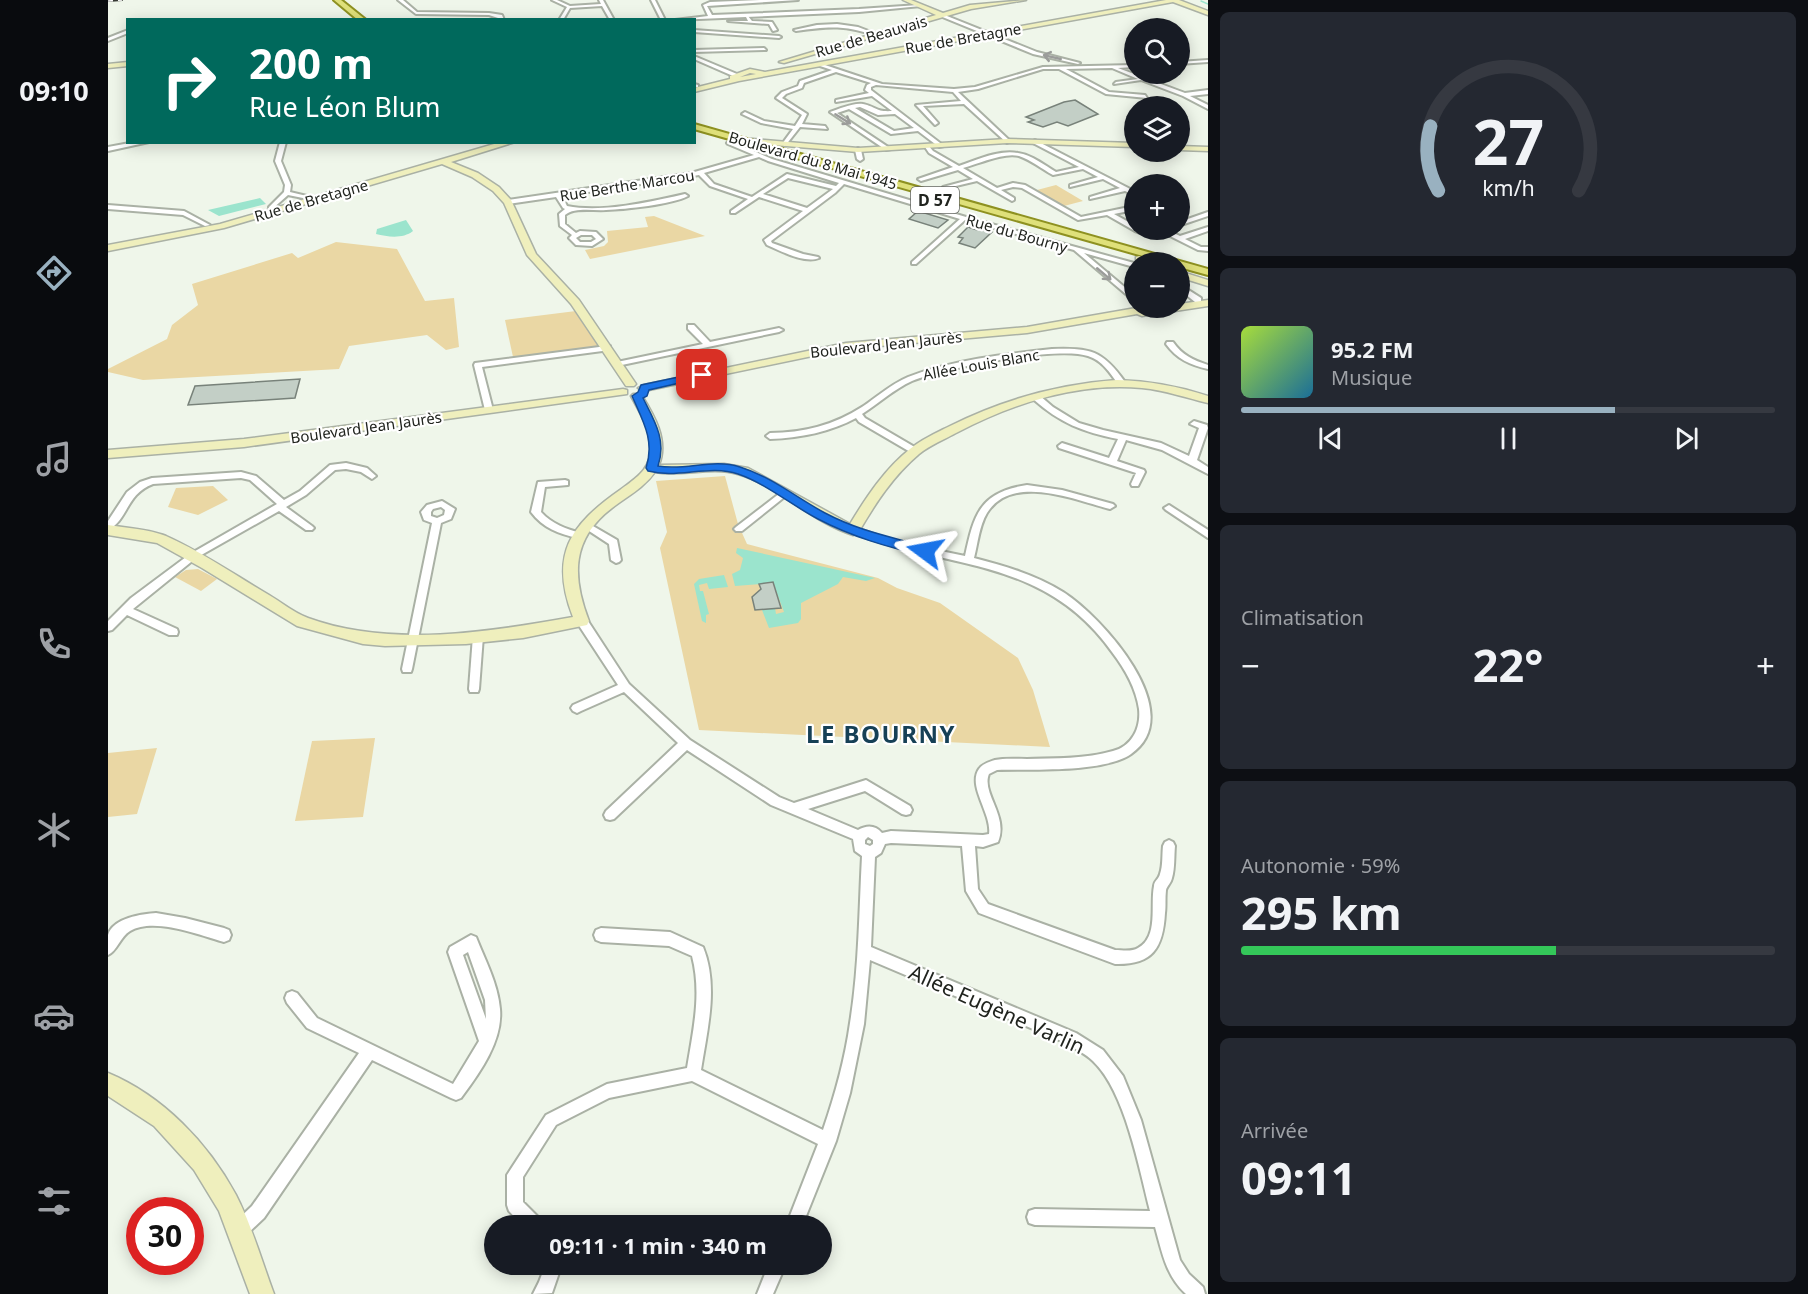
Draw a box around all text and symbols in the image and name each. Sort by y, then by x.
street label: Rue de Beauvais [813,10,929,62]
street label: Rue de Bretagne [903,18,1023,58]
map controls [1124,18,1190,318]
button: search [1124,18,1190,84]
text: 200 m [249,34,373,91]
icon: right [150,42,228,120]
one-way arrow [1043,51,1062,63]
text: 09:10 [19,72,89,109]
text: Rue Léon Blum [249,88,441,125]
button: layers [1124,96,1190,162]
text: 27 [1472,98,1544,183]
one-way arrow [834,113,851,125]
street label: Boulevard du 8 Mai 1945 [727,126,899,194]
street label: Rue Berthe Marcou [558,164,696,206]
street label: Rue de Bretagne [252,174,370,226]
button: + [1124,174,1190,240]
text: km/h [1482,174,1534,203]
road number: D 57 [911,187,959,213]
street label: Rue du Bourny [964,209,1070,257]
icon: directions [33,252,75,294]
button: − [1124,252,1190,318]
one-way arrow [1096,267,1111,281]
street label: Boulevard Jean Jaurès [809,326,963,362]
text: 95.2 FM [1331,334,1413,364]
street label: Allée Louis Blanc [921,344,1041,384]
pin [676,349,727,400]
icon: arrive [685,358,718,391]
text: Musique [1331,364,1412,391]
street label: Boulevard Jean Jaurès [289,406,443,448]
icon: previous [1314,422,1347,455]
icon: pause [1492,422,1525,455]
icon: next [1670,422,1703,455]
icon: music [33,438,75,480]
position arrow [893,519,957,583]
text: Climatisation [1241,604,1364,631]
icon: phone [33,623,75,665]
text: 22° [1473,634,1543,695]
text: − [1241,643,1260,688]
text: + [1756,643,1775,688]
district label: LE BOURNY [806,717,956,750]
icon: climate [33,809,75,851]
text: Autonomie · 59% [1241,852,1400,879]
text: 295 km [1241,882,1402,943]
street label: Allée Eugène Varlin [905,958,1089,1060]
icon: car [33,995,75,1037]
text: Arrivée [1241,1117,1308,1144]
text: 09:11 [1241,1147,1357,1208]
icon: filters [33,1180,75,1222]
speed limit sign: 30 [126,1197,204,1275]
text: 09:11 · 1 min · 340 m [549,1230,767,1260]

